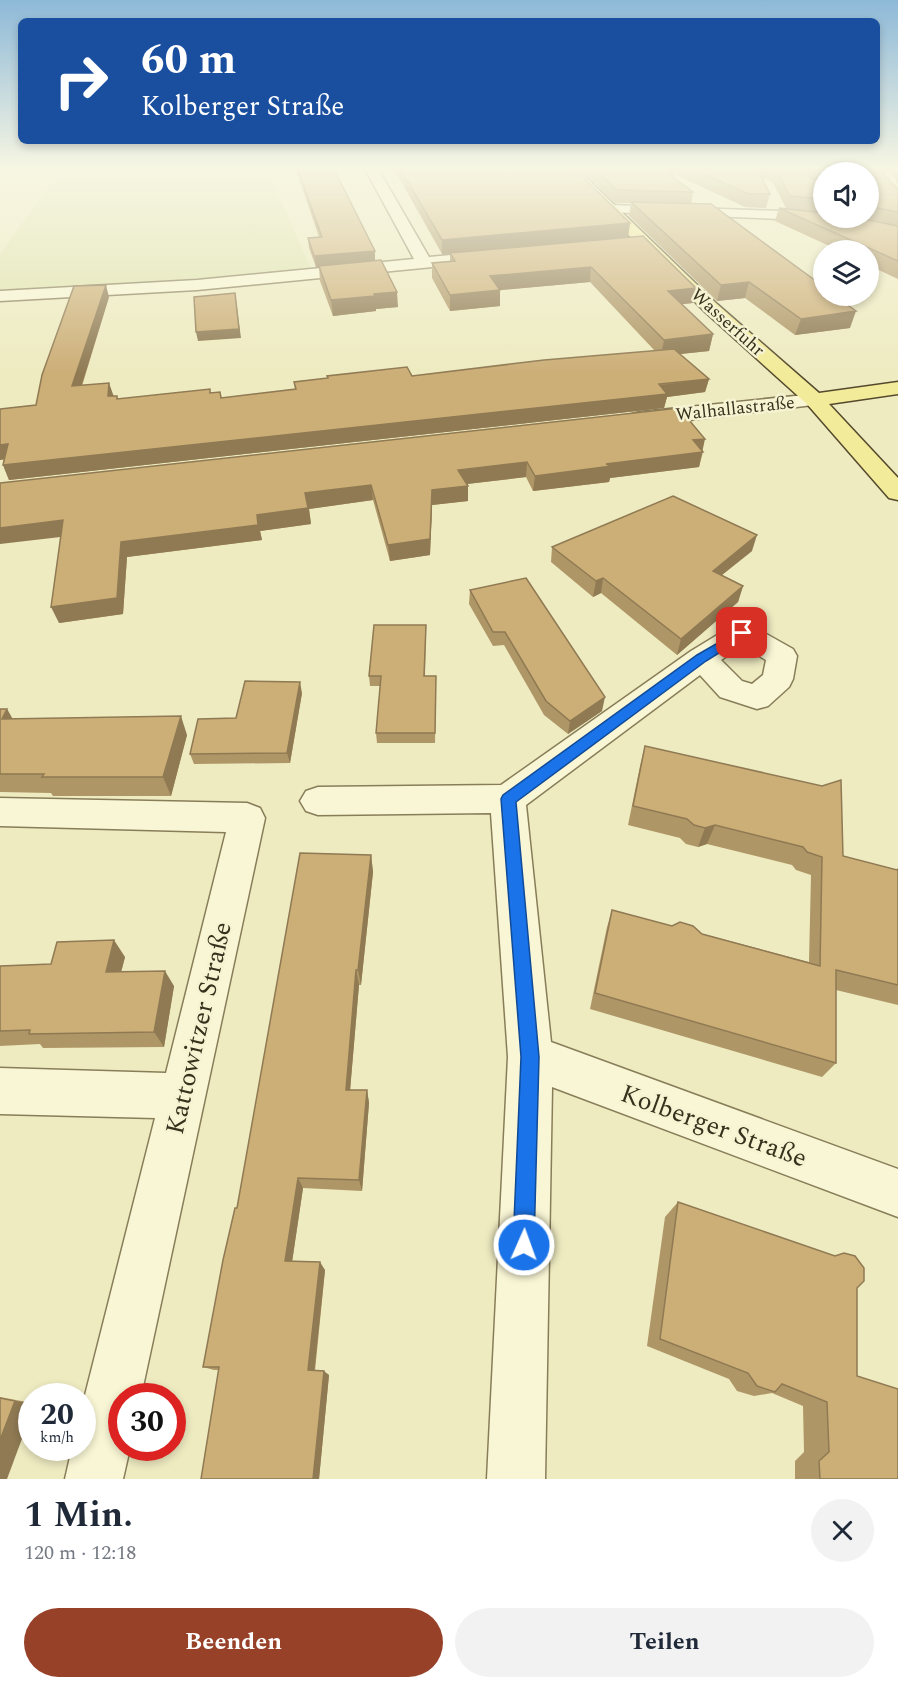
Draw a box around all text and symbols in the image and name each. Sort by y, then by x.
text: 60 m [141,29,236,92]
icon: right [42,42,120,120]
text: Kolberger Straße [141,86,344,128]
map controls [813,162,879,306]
button: sound [813,162,879,228]
button: layers [813,240,879,306]
street label: Wasserfuhr [685,282,771,363]
street label: Walhallastraße [674,389,796,428]
pin [716,607,767,658]
icon: arrive [725,616,758,649]
street label: Kattowitzer Straße [155,918,243,1138]
street label: Kolberger Straße [615,1074,813,1178]
position arrow [492,1213,556,1277]
speed limit sign: 30 [108,1383,186,1461]
text: 20 [40,1392,74,1438]
text: km/h [40,1426,74,1449]
text: 1 Min. [24,1488,133,1543]
button: close [811,1499,874,1562]
text: 120 m · 12:18 [24,1538,136,1568]
button: Beenden [24,1608,443,1677]
button: Teilen [455,1608,874,1677]

